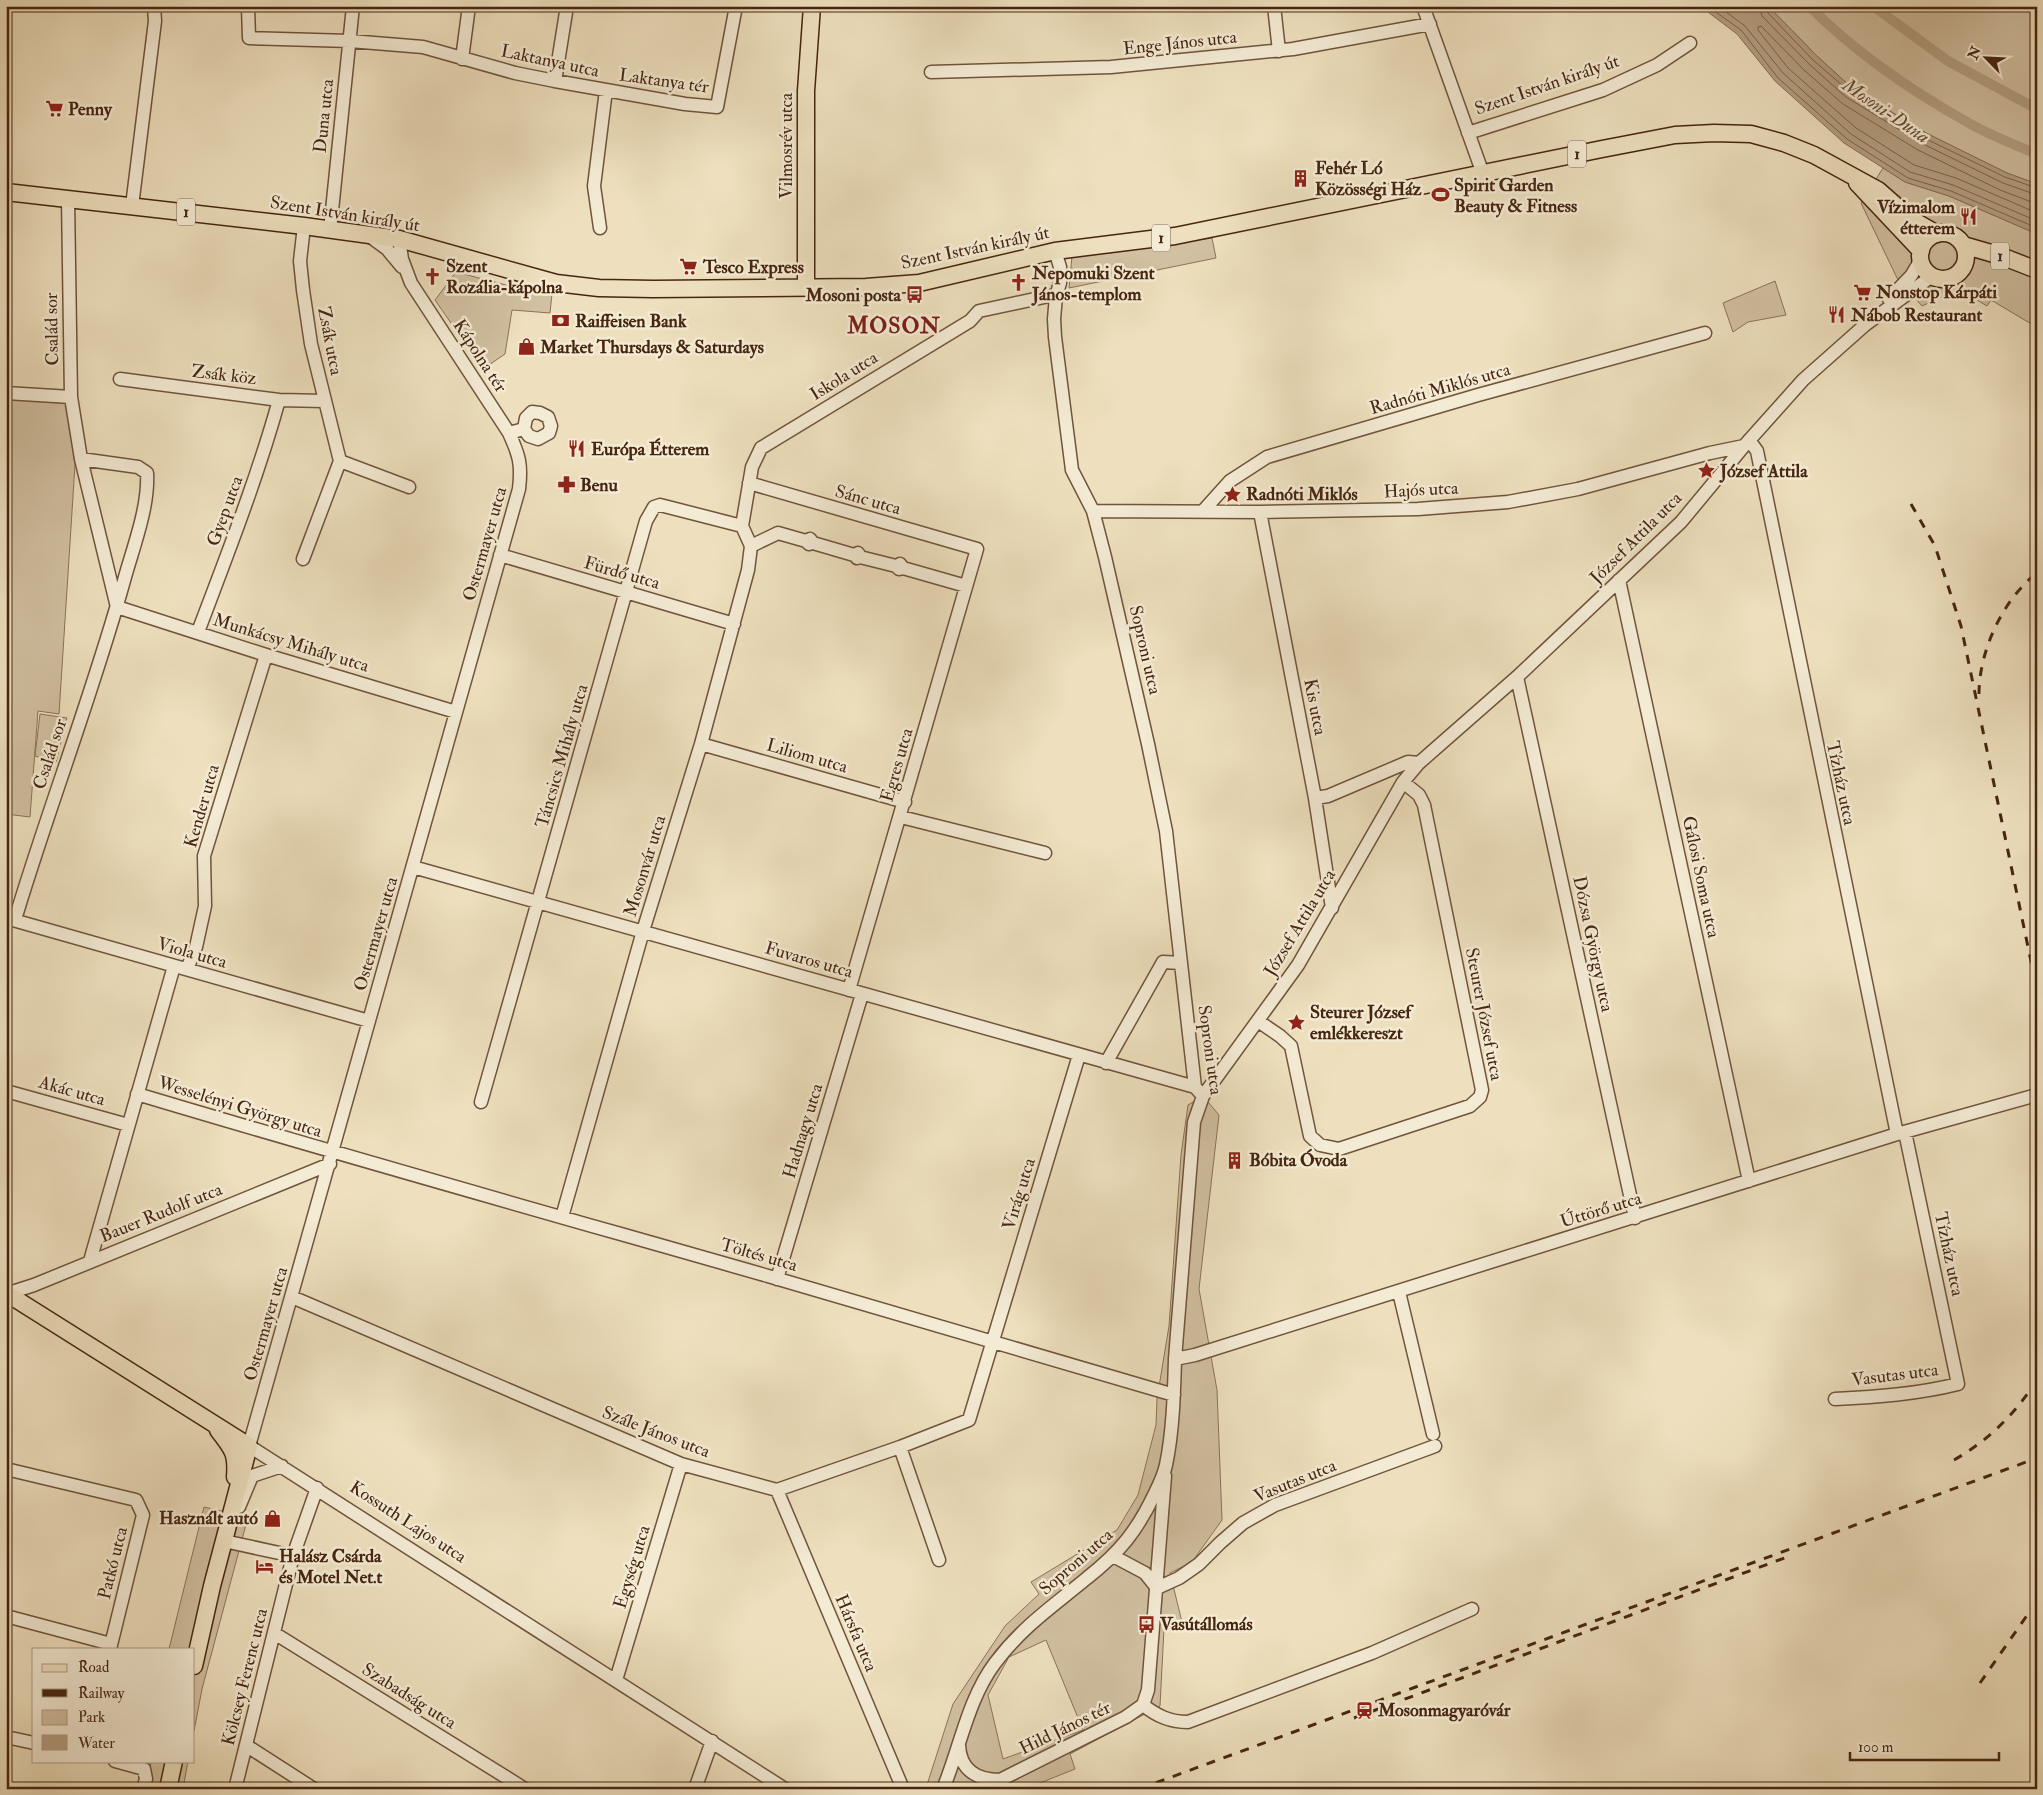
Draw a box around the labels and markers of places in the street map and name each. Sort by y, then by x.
place label: Penny [68,98,113,121]
supermarket icon: Penny [44,99,64,119]
place label: Fehér Ló Közösségi Ház [1315,157,1422,201]
building icon: Fehér Ló Közösségi Ház [1291,168,1311,188]
place label: Spirit Garden Beauty & Fitness [1454,174,1577,218]
sports icon: Spirit Garden Beauty & Fitness [1430,185,1450,205]
place label: Vízimalom étterem [1876,196,1956,240]
restaurant icon: Vízimalom étterem [1959,207,1979,227]
place label: Szent Rozália-kápolna [446,255,563,299]
place label: Tesco Express [702,256,804,279]
supermarket icon: Tesco Express [679,257,699,277]
place label: Nepomuki Szent János-templom [1031,262,1155,306]
church icon: Szent Rozália-kápolna [422,266,442,286]
church icon: Nepomuki Szent János-templom [1008,273,1028,293]
place label: Nonstop Kárpáti [1875,281,1997,304]
supermarket icon: Nonstop Kárpáti [1852,282,1872,302]
place label: Mosoni posta [804,284,902,307]
bus stop icon: Mosoni posta [905,285,925,305]
place label: Nábob Restaurant [1850,304,1982,327]
restaurant icon: Nábob Restaurant [1827,305,1847,325]
place label: Raiffeisen Bank [575,310,687,333]
bank icon: Raiffeisen Bank [551,311,571,331]
place label: Market Thursdays & Saturdays [539,336,764,359]
shop icon: Market Thursdays & Saturdays [516,337,536,357]
place label: Európa Étterem [591,437,710,461]
restaurant icon: Európa Étterem [567,439,587,459]
place label: József Attila [1719,460,1808,483]
place icon: József Attila [1696,461,1716,481]
place label: Benu [580,474,618,497]
pharmacy icon: Benu [556,475,576,495]
place label: Radnóti Miklós [1246,483,1358,506]
place icon: Radnóti Miklós [1222,484,1242,504]
place label: Steurer József emlékkereszt [1310,1001,1414,1045]
place icon: Steurer József emlékkereszt [1286,1012,1306,1032]
place label: Bóbita Óvoda [1249,1148,1348,1172]
building icon: Bóbita Óvoda [1225,1150,1245,1170]
place label: Használt autó [159,1507,258,1530]
shop icon: Használt autó [262,1508,282,1528]
place label: Halász Csárda és Motel Net.t [279,1545,383,1589]
hotel icon: Halász Csárda és Motel Net.t [255,1556,275,1576]
place label: Vasútállomás [1159,1613,1253,1636]
bus stop icon: Vasútállomás [1136,1614,1156,1634]
place label: Mosonmagyaróvár [1377,1699,1511,1722]
station icon: Mosonmagyaróvár [1354,1700,1374,1720]

